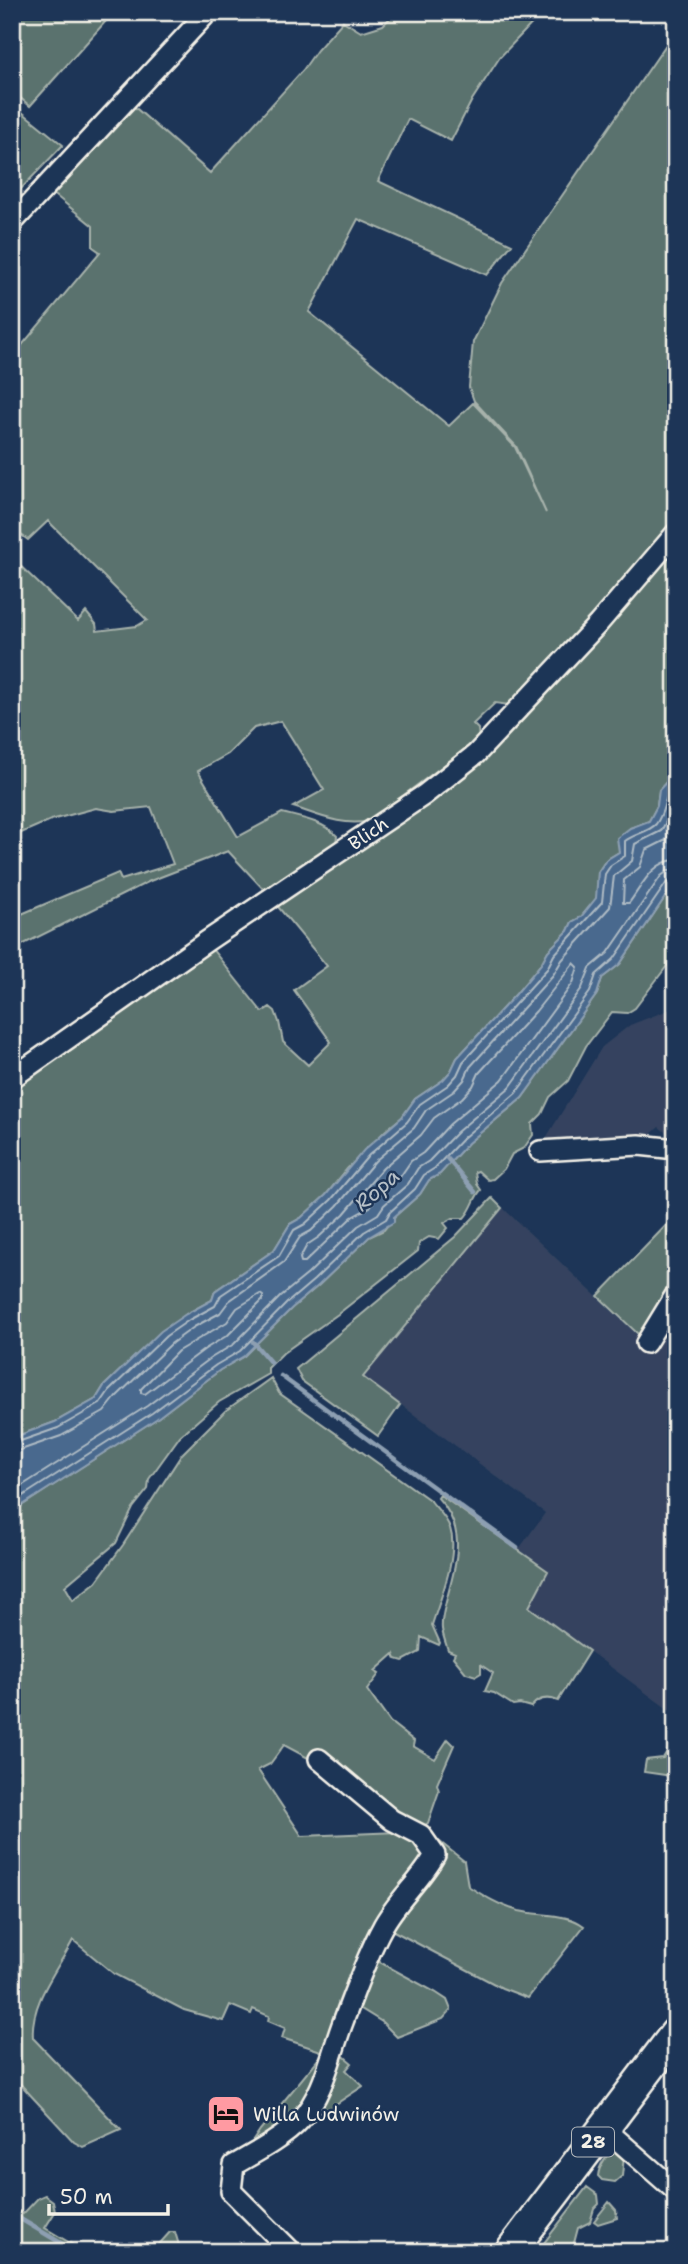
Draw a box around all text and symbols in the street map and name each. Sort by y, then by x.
street label: Blich [343,811,393,856]
water label: Ropa [348,1162,406,1218]
hotel icon: Willa Ludwinów [205,2093,247,2135]
place label: Willa Ludwinów [253,2102,399,2127]
road number: 28 [572,2128,614,2156]
scale bar [49,2173,168,2217]
text: 50 m [60,2183,113,2211]

